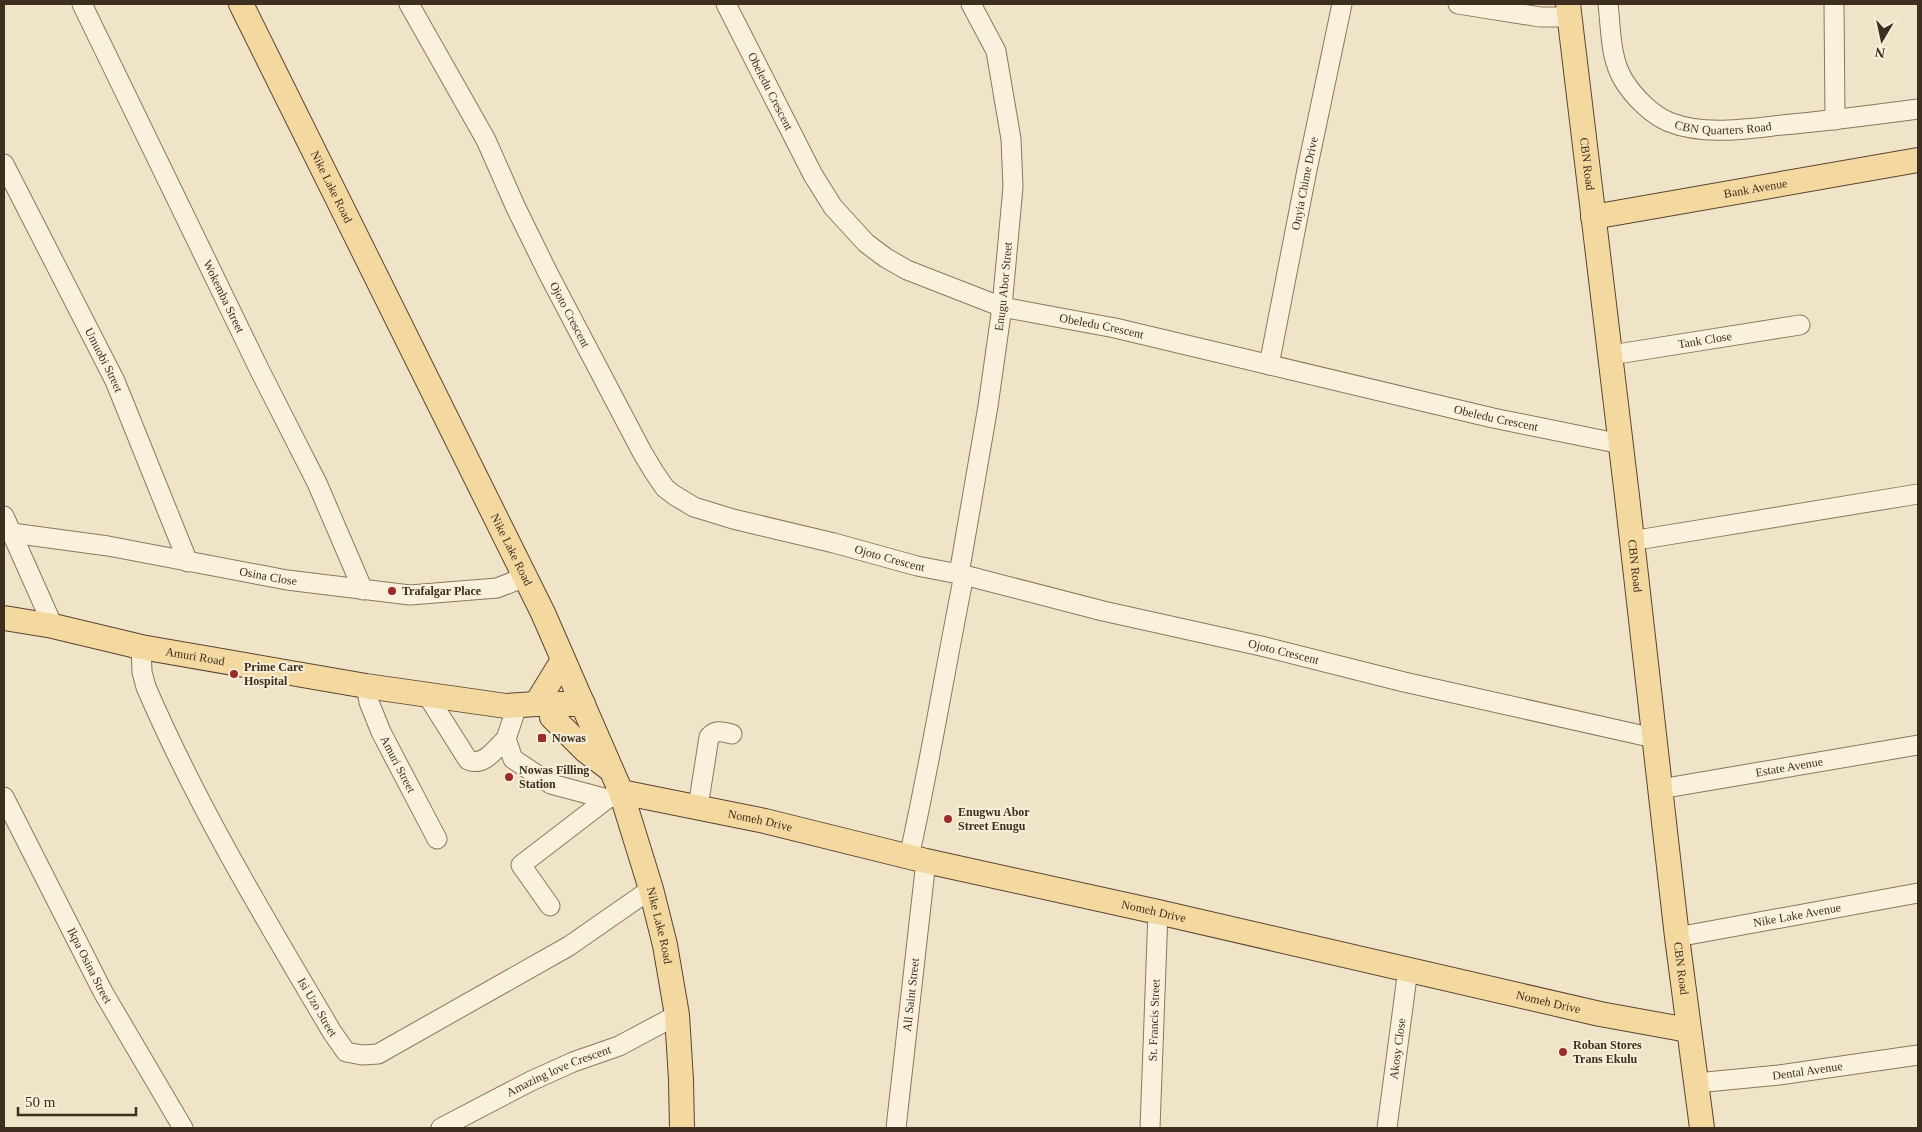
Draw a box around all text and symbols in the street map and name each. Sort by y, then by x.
north arrow [1857,15,1907,65]
text: N [1874,44,1886,61]
street label: Obeledu Crescent [745,50,796,133]
street label: CBN Quarters Road [1673,117,1772,137]
street label: Onyia Chime Drive [1288,136,1321,231]
street label: CBN Road [1577,137,1597,191]
street label: Nike Lake Road [308,148,355,225]
street label: Bank Avenue [1723,176,1788,201]
street label: Enugu Abor Street [992,241,1015,332]
street label: Wokemba Street [200,258,248,336]
street label: Ojoto Crescent [547,279,593,350]
street label: Obeledu Crescent [1058,311,1146,342]
street label: Umuobi Street [82,325,126,395]
street label: Tank Close [1677,329,1733,351]
street label: Obeledu Crescent [1453,402,1540,434]
street label: Nike Lake Road [488,511,535,588]
street label: CBN Road [1625,539,1645,593]
street label: Ojoto Crescent [853,542,927,574]
street label: Osina Close [238,564,298,588]
place label: Trafalgar Place [402,584,482,598]
marker: Trafalgar Place [386,585,398,597]
street label: Ojoto Crescent [1247,636,1321,667]
street label: Amuri Road [164,644,226,668]
place label: Prime Care Hospital [244,660,304,688]
marker: Prime Care Hospital [228,668,240,680]
place label: Nowas [552,731,586,745]
marker: Nowas [536,732,548,744]
street label: Amuri Street [377,733,419,796]
street label: Estate Avenue [1754,754,1824,780]
place label: Nowas Filling Station [519,763,589,791]
marker: Nowas Filling Station [503,771,515,783]
place label: Enugwu Abor Street Enugu [958,805,1030,833]
street label: Nomeh Drive [727,807,794,835]
marker: Enugwu Abor Street Enugu [942,813,954,825]
street label: Nike Lake Road [644,885,675,965]
street label: Nomeh Drive [1120,897,1187,925]
street label: Nike Lake Avenue [1752,900,1842,930]
street label: Ikpa Osina Street [64,925,115,1006]
street label: CBN Road [1671,941,1691,996]
street label: All Saint Street [900,957,922,1032]
street label: Isi Uzo Street [295,975,341,1040]
street label: St. Francis Street [1145,978,1163,1062]
street label: Nomeh Drive [1515,988,1582,1016]
street label: Akosy Close [1386,1017,1408,1080]
place label: Roban Stores Trans Ekulu [1573,1038,1642,1066]
street label: Amazing love Crescent [504,1042,613,1100]
marker: Roban Stores Trans Ekulu [1557,1046,1569,1058]
street label: Dental Avenue [1772,1059,1843,1083]
scale bar [18,1084,135,1116]
text: 50 m [25,1094,56,1110]

